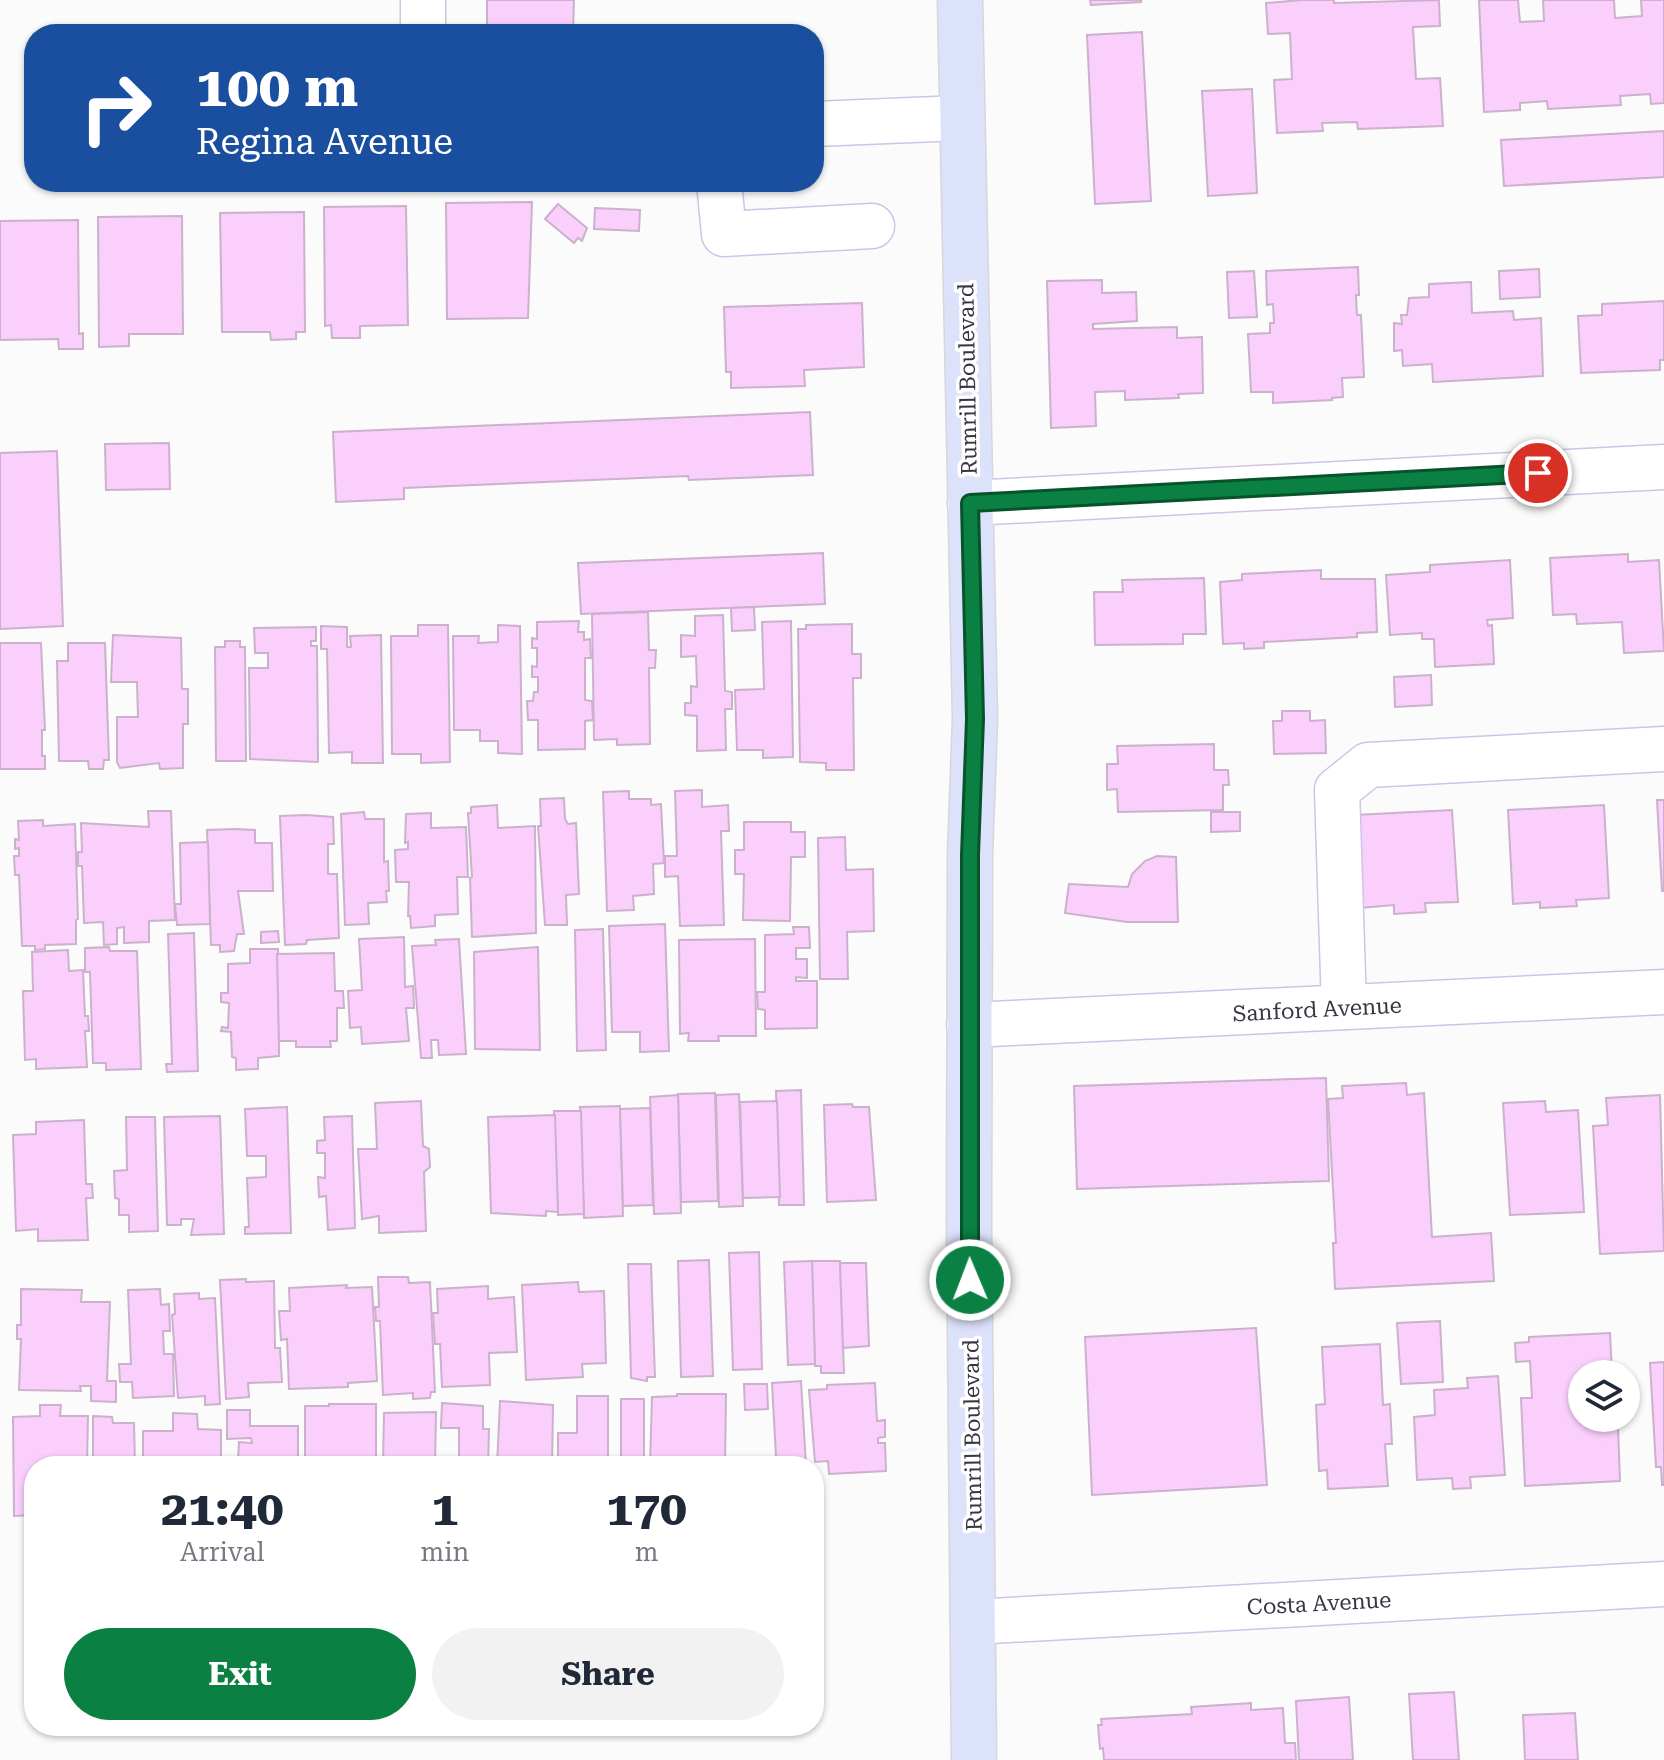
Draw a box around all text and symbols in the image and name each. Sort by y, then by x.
text: 100 m [196,54,358,120]
icon: right [64,56,168,160]
text: Regina Avenue [196,121,453,163]
street label: Rumrill Boulevard [953,283,982,475]
pin [1504,439,1572,507]
icon: arrive [1516,451,1560,495]
street label: Sanford Avenue [1232,993,1402,1026]
position arrow [928,1238,1012,1322]
street label: Rumrill Boulevard [958,1339,987,1531]
map controls [1568,1360,1640,1432]
button: layers [1568,1360,1640,1432]
text: 21:40 [161,1481,284,1537]
text: 1 [431,1481,458,1537]
text: 170 [606,1481,687,1537]
text: Arrival [180,1537,265,1567]
text: min [421,1537,469,1567]
text: m [635,1537,659,1567]
street label: Costa Avenue [1246,1587,1392,1620]
button: Exit [64,1628,416,1720]
button: Share [432,1628,784,1720]

